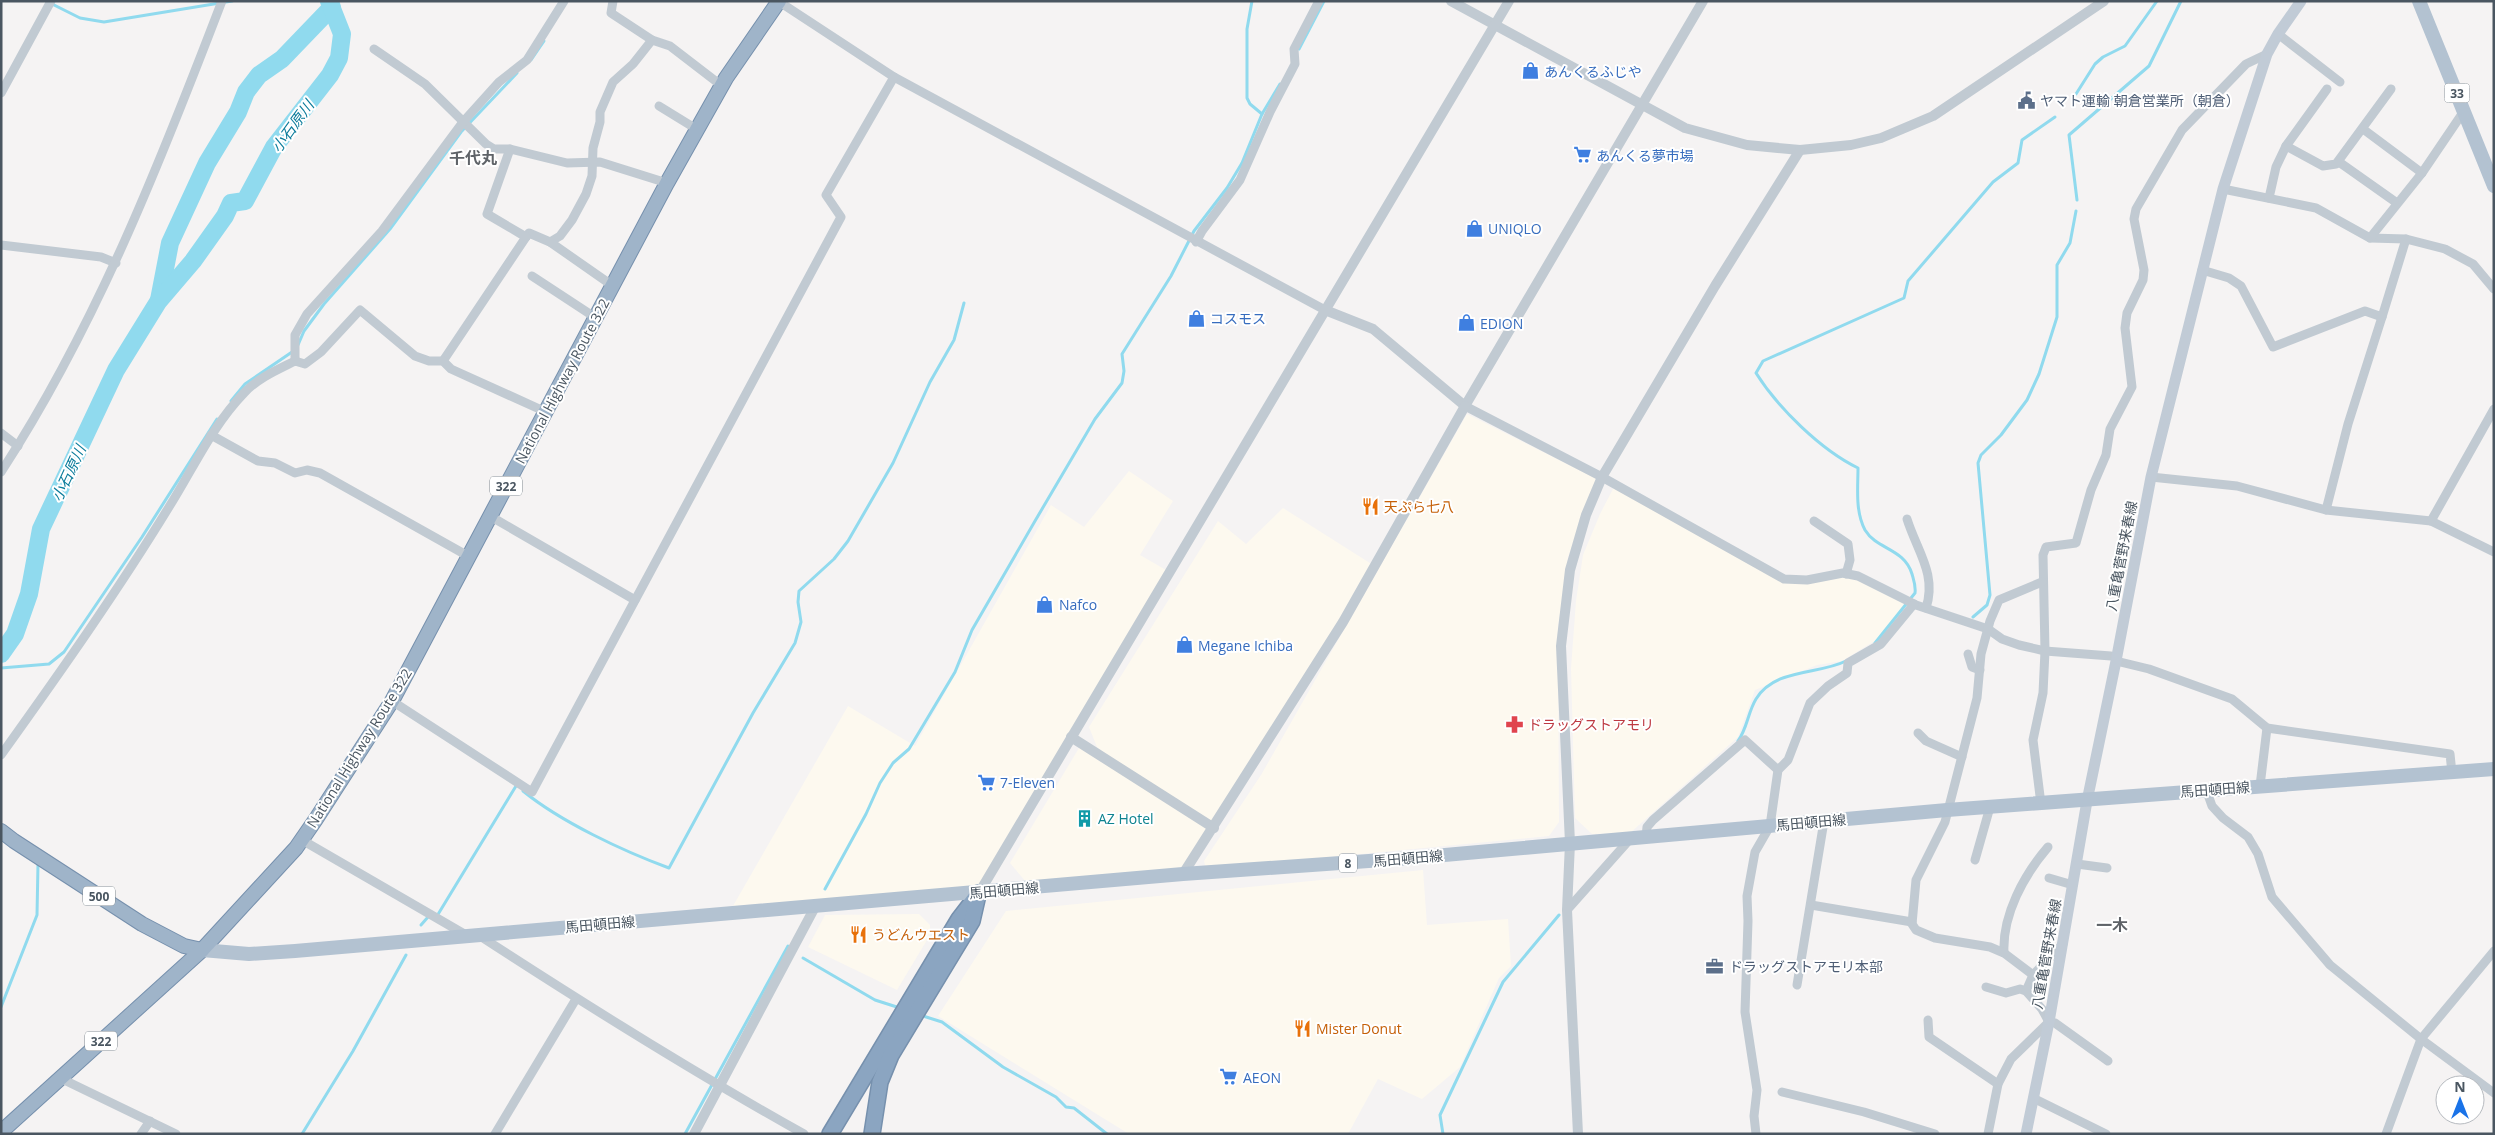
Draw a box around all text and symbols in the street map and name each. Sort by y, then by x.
shop icon: あんくるふじや [1520,61,1540,81]
place label: あんくるふじや [1544,62,1642,81]
road number: 33 [2444,84,2470,102]
public building icon: ヤマト運輸 朝倉営業所（朝倉） [2016,90,2036,110]
place label: ヤマト運輸 朝倉営業所（朝倉） [2040,91,2240,110]
water label: 小石原川 [266,94,319,156]
supermarket icon: あんくる夢市場 [1572,145,1592,165]
place label: あんくる夢市場 [1596,146,1694,165]
district label: 千代丸 [449,147,497,169]
shop icon: UNIQLO [1464,218,1484,238]
place label: UNIQLO [1488,219,1542,238]
street label: National Highway Route 322 [510,295,614,467]
shop icon: コスモス [1186,308,1206,328]
place label: コスモス [1210,309,1266,328]
shop icon: EDION [1456,313,1476,333]
place label: EDION [1480,314,1523,333]
water label: 小石原川 [46,440,91,504]
road number: 322 [490,476,522,496]
restaurant icon: 天ぷら七八 [1360,496,1380,516]
place label: 天ぷら七八 [1384,497,1454,516]
street label: 八重亀菅野来春線 [2101,499,2141,613]
shop icon: Nafco [1035,594,1055,614]
place label: Nafco [1059,595,1097,614]
shop icon: Megane Ichiba [1174,635,1194,655]
place label: Megane Ichiba [1198,636,1293,655]
street label: National Highway Route 322 [302,665,416,831]
pharmacy icon: ドラッグストアモリ [1504,714,1524,734]
place label: ドラッグストアモリ [1528,715,1654,734]
supermarket icon: 7-Eleven [976,772,996,792]
place label: 7-Eleven [1000,773,1055,792]
street label: 馬田頓田線 [2179,777,2251,801]
building icon: AZ Hotel [1074,808,1094,828]
place label: AZ Hotel [1098,809,1154,828]
street label: 馬田頓田線 [1775,809,1847,835]
street label: 馬田頓田線 [1372,845,1444,871]
road number: 8 [1339,854,1357,872]
street label: 馬田頓田線 [968,877,1040,903]
road number: 500 [83,886,115,906]
street label: 八重亀菅野来春線 [2027,897,2065,1011]
street label: 馬田頓田線 [564,911,636,937]
district label: 一木 [2096,914,2128,936]
restaurant icon: うどんウエスト [848,924,868,944]
place label: うどんウエスト [872,925,970,944]
office icon: ドラッグストアモリ本部 [1705,956,1725,976]
place label: ドラッグストアモリ本部 [1729,957,1883,976]
restaurant icon: Mister Donut [1292,1018,1312,1038]
place label: Mister Donut [1316,1019,1402,1038]
road number: 322 [85,1032,117,1050]
supermarket icon: AEON [1219,1067,1239,1087]
place label: AEON [1243,1068,1281,1087]
north arrow [2435,1075,2485,1125]
text: N [2454,1077,2466,1096]

